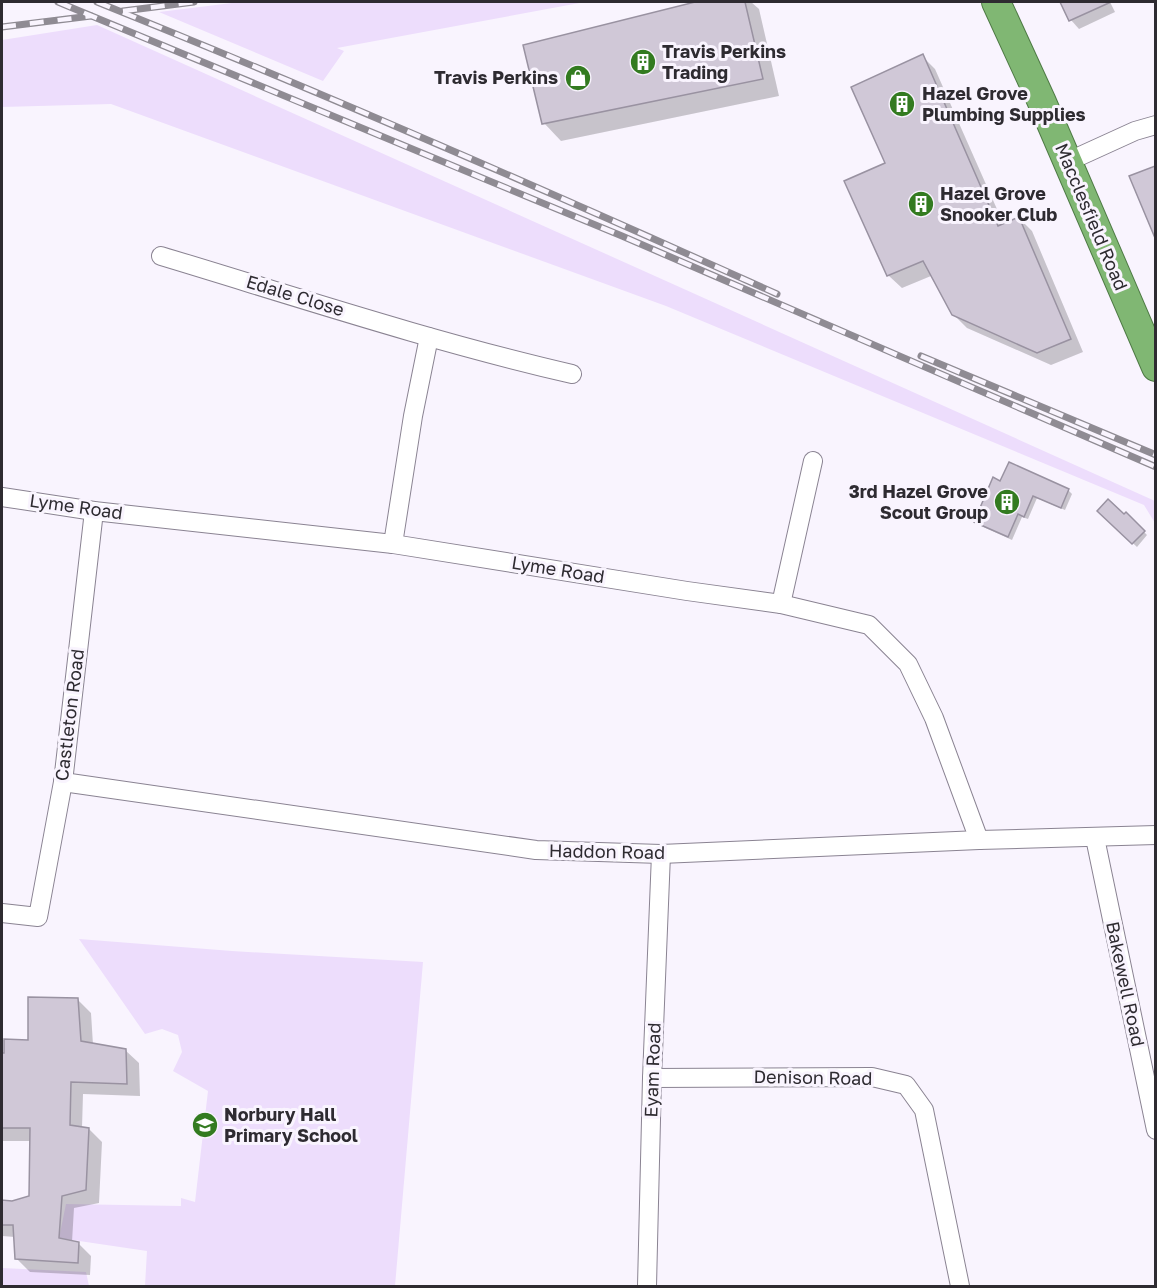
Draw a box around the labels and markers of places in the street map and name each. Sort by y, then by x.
place label: Travis Perkins Trading [662,40,786,83]
building icon: Travis Perkins Trading [628,47,658,77]
shop icon: Travis Perkins [563,63,593,93]
place label: Travis Perkins [434,66,558,88]
place label: Hazel Grove Plumbing Supplies [922,82,1086,125]
building icon: Hazel Grove Plumbing Supplies [887,89,917,119]
place label: Hazel Grove Snooker Club [940,182,1057,225]
building icon: Hazel Grove Snooker Club [906,189,936,219]
place label: 3rd Hazel Grove Scout Group [849,480,988,523]
building icon: 3rd Hazel Grove Scout Group [992,487,1022,517]
place label: Norbury Hall Primary School [224,1103,358,1146]
school or university icon: Norbury Hall Primary School [190,1110,220,1140]

